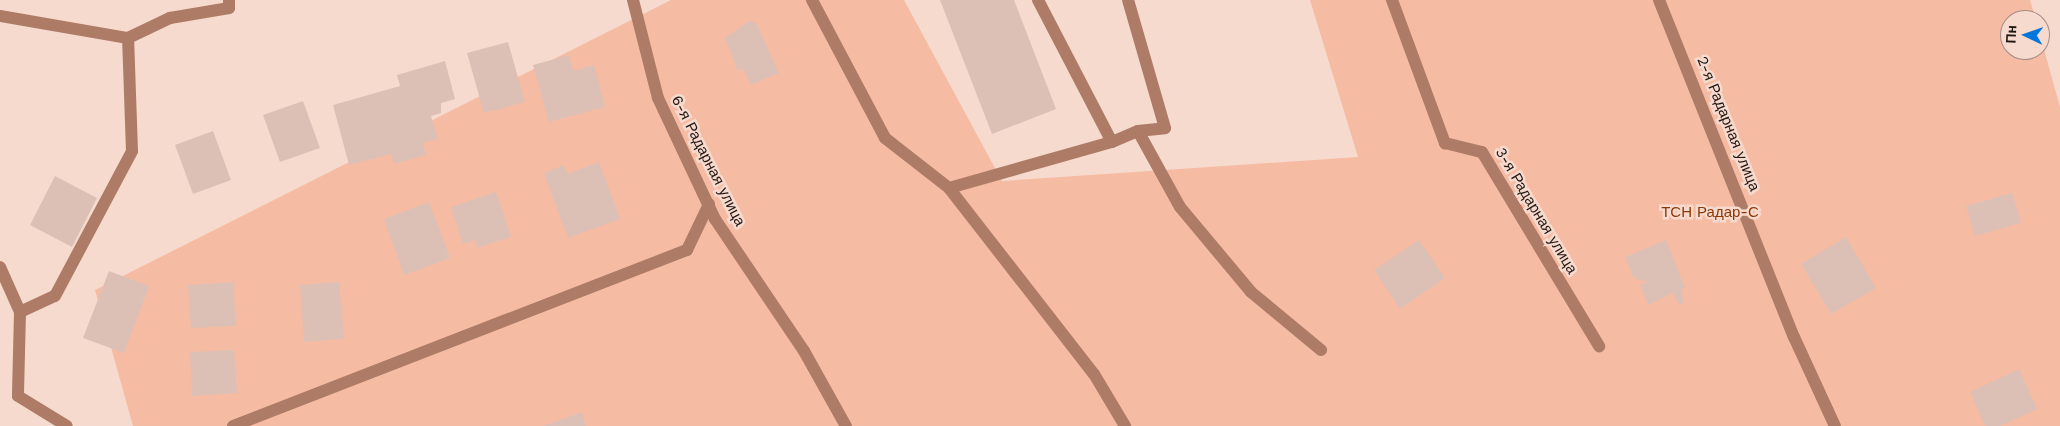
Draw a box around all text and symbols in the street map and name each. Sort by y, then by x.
north arrow [2000,10,2050,60]
text: Пн [2003,25,2019,44]
street label: 2-я Радарная улица [1693,54,1763,194]
street label: 6-я Радарная улица [667,93,749,229]
street label: 3-я Радарная улица [1491,145,1581,277]
park label: ТСН Радар-С [1661,204,1759,222]

